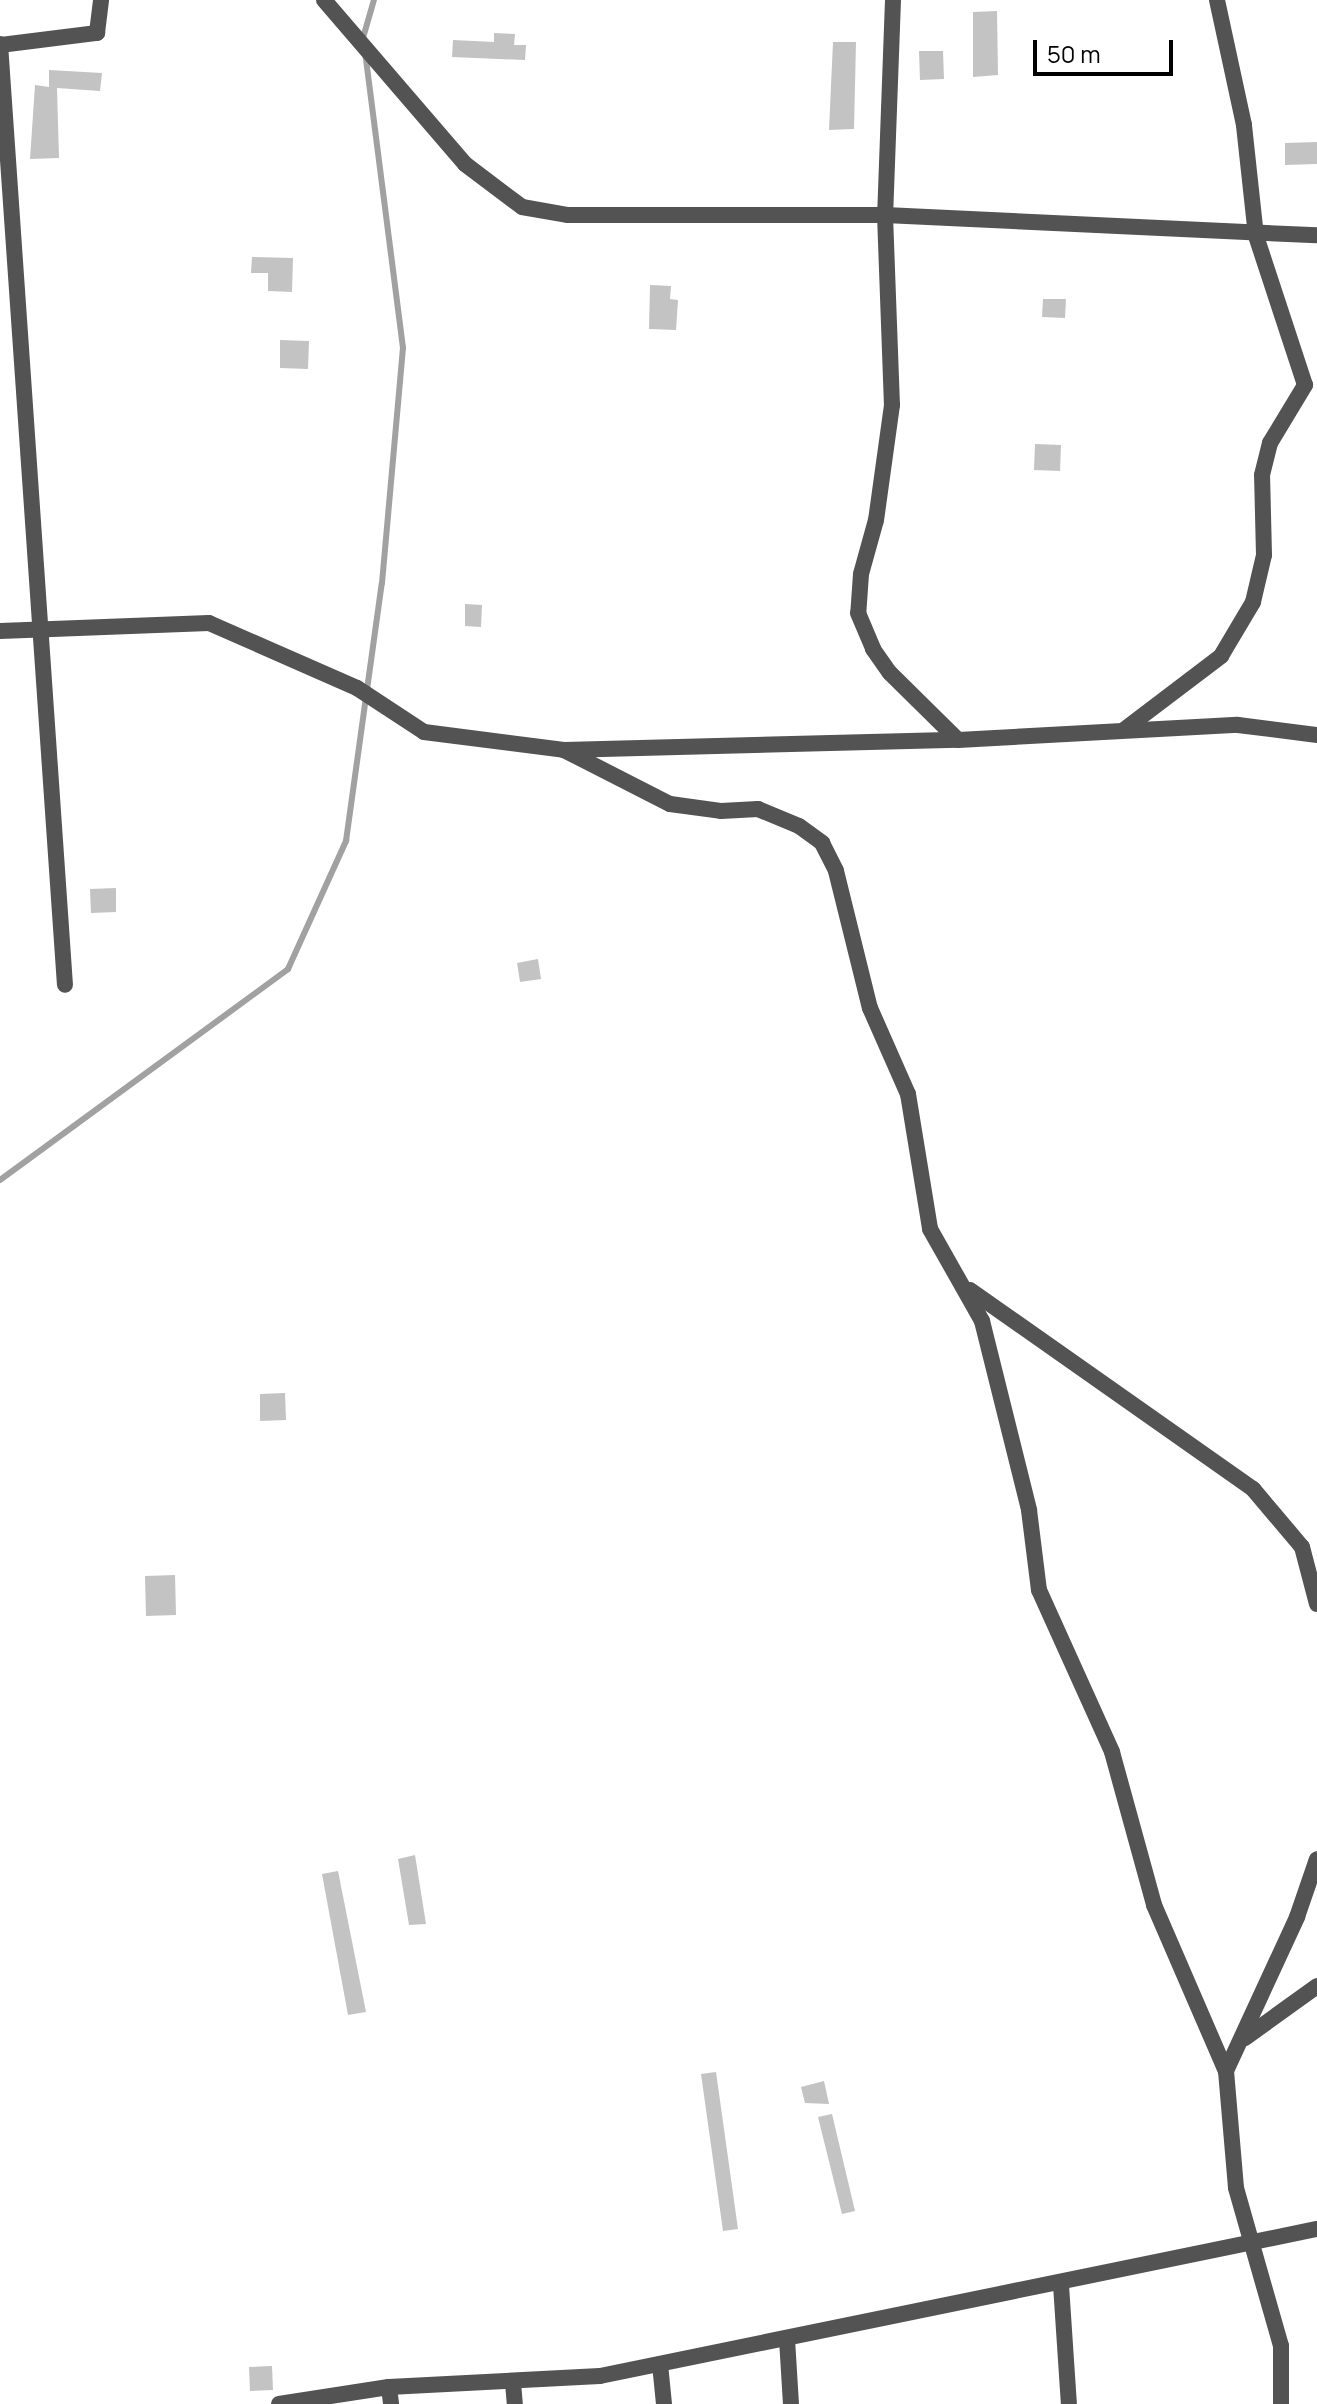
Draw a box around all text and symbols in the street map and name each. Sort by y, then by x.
scale bar [1037,24,1177,74]
text: 50 m [1047,37,1101,70]

